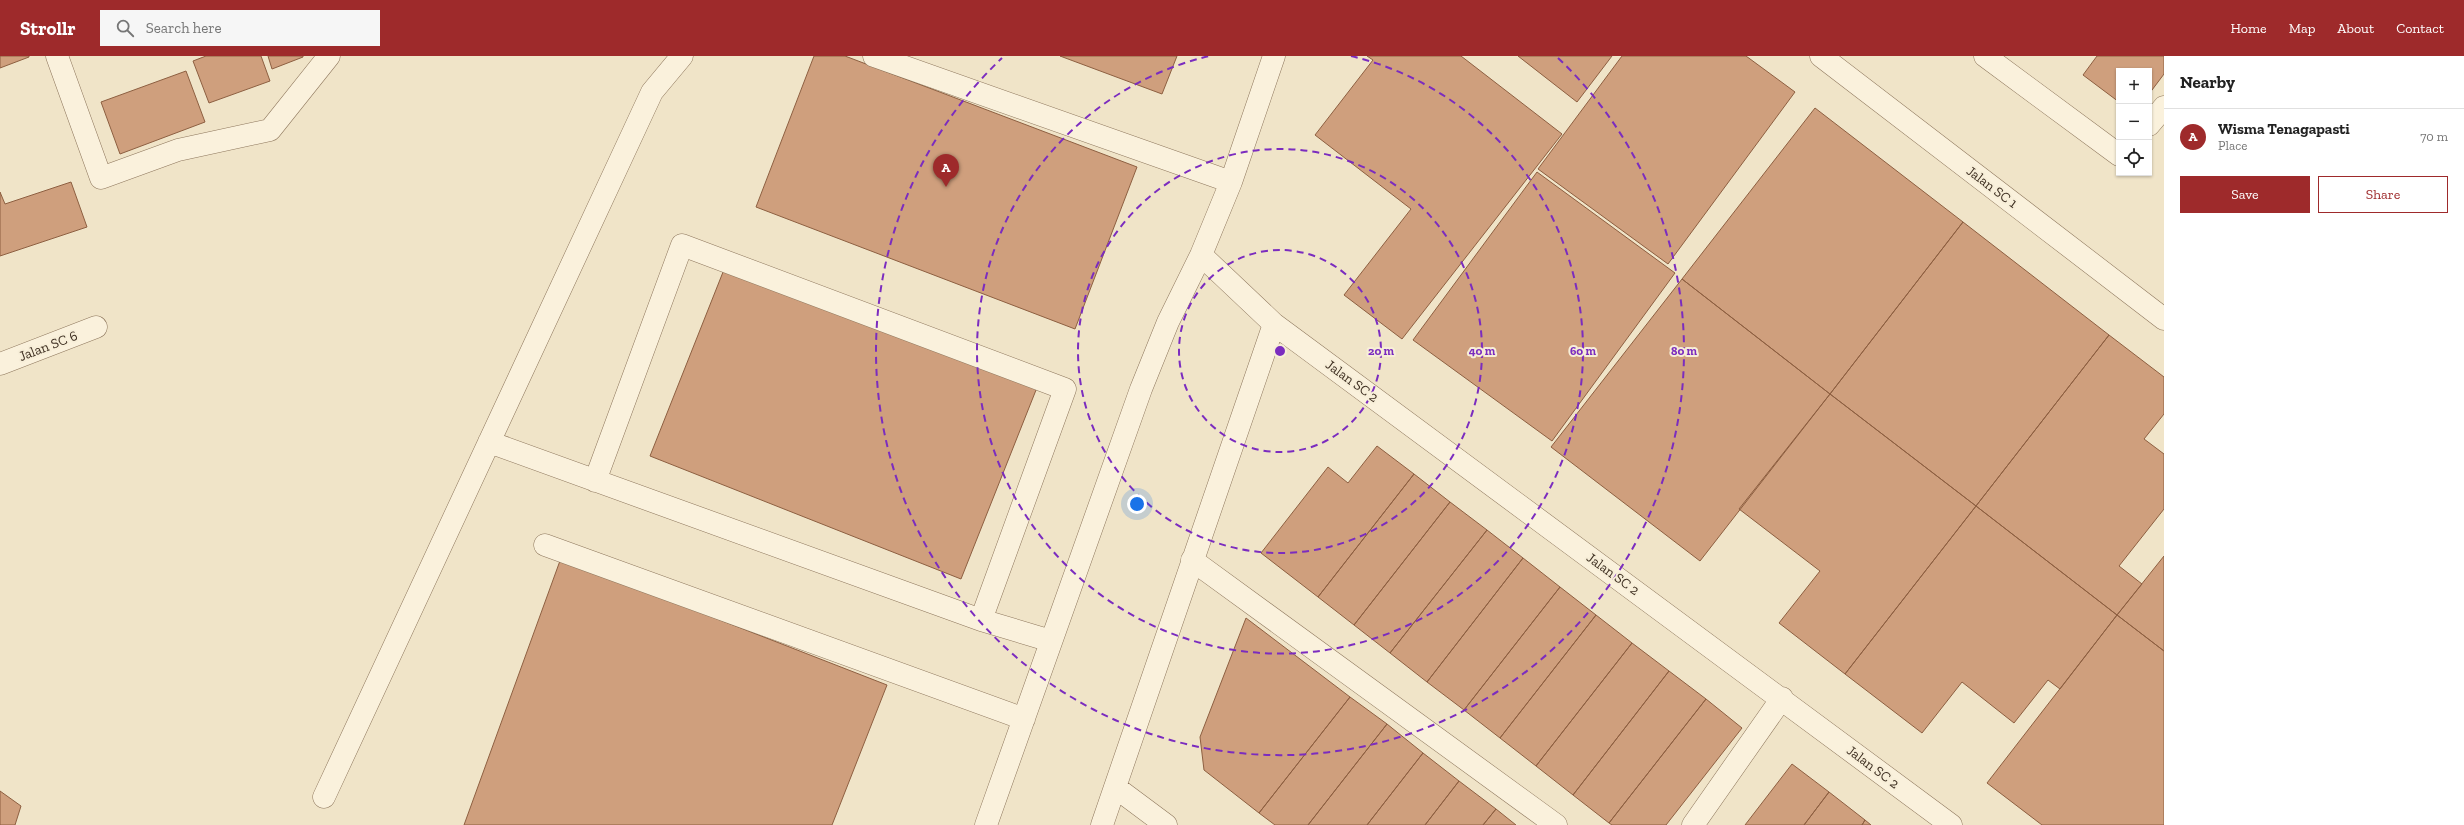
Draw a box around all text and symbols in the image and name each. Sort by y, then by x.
search box [100,10,380,46]
text: Strollr [20,17,76,40]
icon: search [114,17,136,39]
text: Search here [146,19,222,37]
text: Home [2231,20,2267,37]
text: Map [2289,20,2315,37]
text: About [2337,20,2374,37]
text: Contact [2396,20,2444,37]
map controls [2116,68,2152,176]
button: + [2116,68,2152,104]
text: Nearby [2180,72,2235,92]
button: − [2116,104,2152,140]
text: Wisma Tenagapasti [2218,120,2350,138]
text: A [2189,129,2197,144]
text: 70 m [2420,129,2448,144]
text: Place [2218,138,2247,153]
button: locate [2116,140,2152,176]
pin: A [933,154,959,187]
street label: Jalan SC 1 [1963,162,2021,212]
button: Save [2180,176,2310,213]
button: Share [2318,176,2448,213]
street label: Jalan SC 6 [16,327,80,365]
centre of rings [1273,344,1287,358]
text: 20 m [1368,344,1395,358]
text: 40 m [1469,344,1496,358]
text: 60 m [1570,344,1597,358]
text: 80 m [1671,344,1698,358]
street label: Jalan SC 2 [1322,356,1382,406]
your location [1127,494,1147,514]
street label: Jalan SC 2 [1583,549,1643,599]
street label: Jalan SC 2 [1843,742,1903,792]

